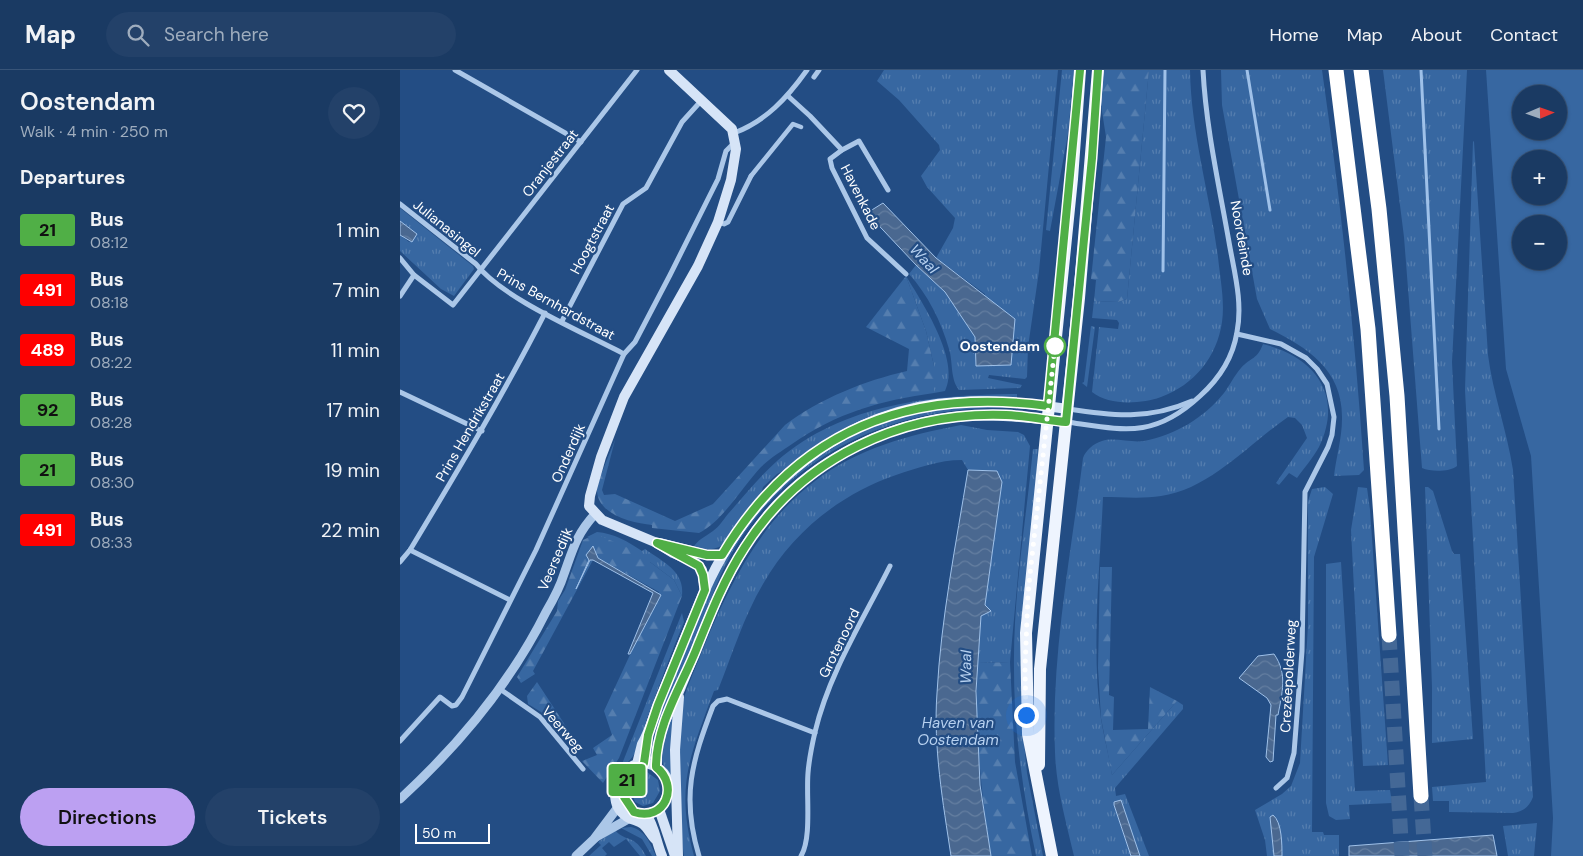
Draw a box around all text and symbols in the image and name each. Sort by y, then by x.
search box [106,12,456,57]
text: Map [25,19,76,50]
icon: search [124,21,152,49]
text: Search here [164,22,269,47]
text: Home [1269,23,1319,47]
text: Map [1347,23,1383,47]
text: About [1411,23,1462,47]
text: Contact [1490,23,1558,47]
north arrow [1512,85,1568,140]
map controls [1512,85,1567,270]
text: Oostendam [20,86,155,117]
button: heart [328,87,380,139]
text: Walk · 4 min · 250 m [20,121,168,142]
street label: Oranjestraat [518,126,582,200]
button: + [1512,150,1567,205]
street label: Havenkade [837,161,885,233]
text: Departures [20,165,125,190]
street label: Julianasingel [410,195,484,261]
street label: Noordeinde [1227,199,1257,277]
street label: Hoogtstraat [566,201,618,277]
text: Bus [90,207,124,232]
button: − [1512,215,1567,270]
text: 21 [39,218,56,242]
text: 1 min [337,218,380,243]
text: 08:12 [90,232,128,253]
water label: Waal [905,240,943,279]
street label: Prins Bernhardstraat [494,264,618,344]
text: Bus [90,267,124,292]
text: 491 [33,278,62,302]
text: 7 min [332,278,380,303]
text: 08:18 [90,292,129,313]
text: Bus [90,327,124,352]
marker: Oostendam [1044,335,1066,357]
place label: Oostendam [960,337,1040,355]
text: 489 [30,338,65,362]
text: 11 min [331,338,380,363]
text: 08:22 [90,352,132,373]
street label: Prins Hendrikstraat [431,369,509,485]
text: Bus [90,387,124,412]
text: 92 [37,398,58,422]
text: 17 min [326,398,380,423]
text: 08:28 [90,412,133,433]
street label: Onderdijk [547,421,589,485]
text: Bus [90,447,124,472]
text: 21 [39,458,56,482]
text: 19 min [325,458,380,483]
text: 08:30 [90,472,134,493]
text: Bus [90,507,124,532]
text: 491 [33,518,62,542]
text: 22 min [321,518,380,543]
street label: Veersedijk [534,525,576,593]
text: 08:33 [90,532,133,553]
street label: Grotenoord [814,605,864,681]
street label: Crezéepolderweg [1276,619,1300,733]
water label: Waal [956,649,976,684]
street label: Veerweg [538,702,588,756]
your location [1014,703,1039,728]
water label: Haven van Oostendam [917,713,999,750]
line badge: 21 [604,764,650,796]
text: 21 [619,768,635,792]
button: Directions [20,788,195,846]
button: Tickets [205,788,380,846]
scale bar [415,821,490,844]
text: 50 m [422,824,456,842]

